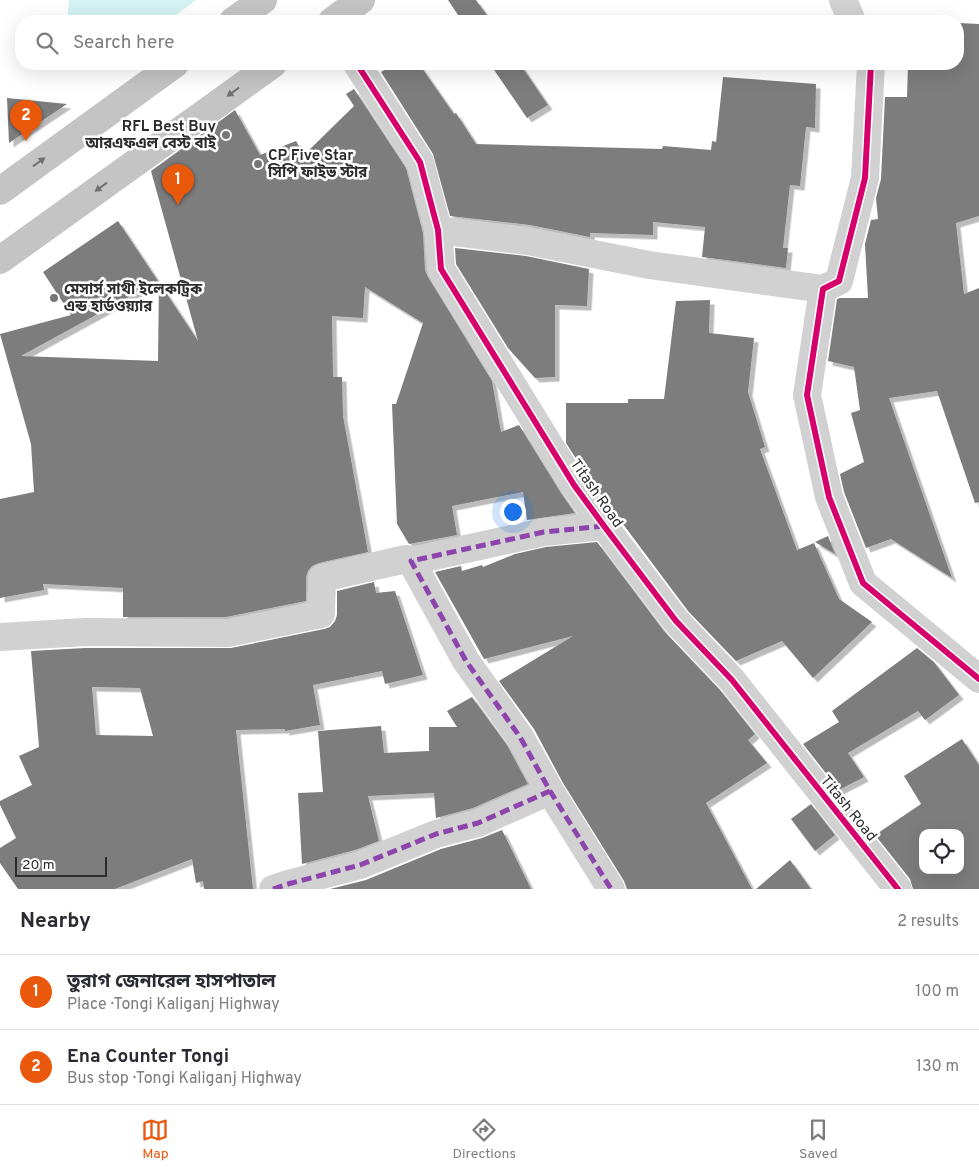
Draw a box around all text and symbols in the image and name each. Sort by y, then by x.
search box [15,15,964,70]
icon: search [33,29,61,57]
text: Search here [73,31,175,55]
one-way arrow [226,87,240,97]
pin: 2 [10,100,42,141]
place label: RFL Best Buy আরএফএল বেস্ট বাই [84,118,217,154]
marker: RFL Best Buy আরএফএল বেস্ট বাই [220,129,232,141]
place label: CP Five Star সিপি ফাইভ স্টার [267,147,368,183]
one-way arrow [33,157,46,167]
marker: CP Five Star সিপি ফাইভ স্টার [252,158,264,170]
pin: 1 [162,164,194,205]
one-way arrow [94,182,108,192]
place label: মেসার্স সাথী ইলেকট্রিক এন্ড হার্ডওয়্যার [64,279,203,317]
marker: মেসার্স সাথী ইলেকট্রিক এন্ড হার্ডওয়্যার [48,292,60,304]
street label: Titash Road [565,456,626,532]
your location [500,499,526,525]
street label: Titash Road [815,772,880,846]
map controls [919,829,964,874]
button: locate [919,829,964,874]
scale bar [15,854,108,877]
text: 20 m [22,857,55,874]
text: Nearby [20,908,91,935]
text: 2 results [897,912,959,932]
text: তুরাগ জেনারেল হাসপাতাল [67,970,276,994]
text: 1 [33,982,39,1002]
text: 100 m [915,982,959,1002]
text: Place · Tongi Kaliganj Highway [67,995,280,1015]
text: Ena Counter Tongi [67,1045,229,1069]
text: 2 [31,1057,41,1077]
text: 130 m [916,1057,959,1077]
text: Bus stop · Tongi Kaliganj Highway [67,1069,302,1089]
tab: Map [141,1116,169,1163]
tab: Directions [452,1116,516,1163]
tab: Saved [799,1116,838,1163]

